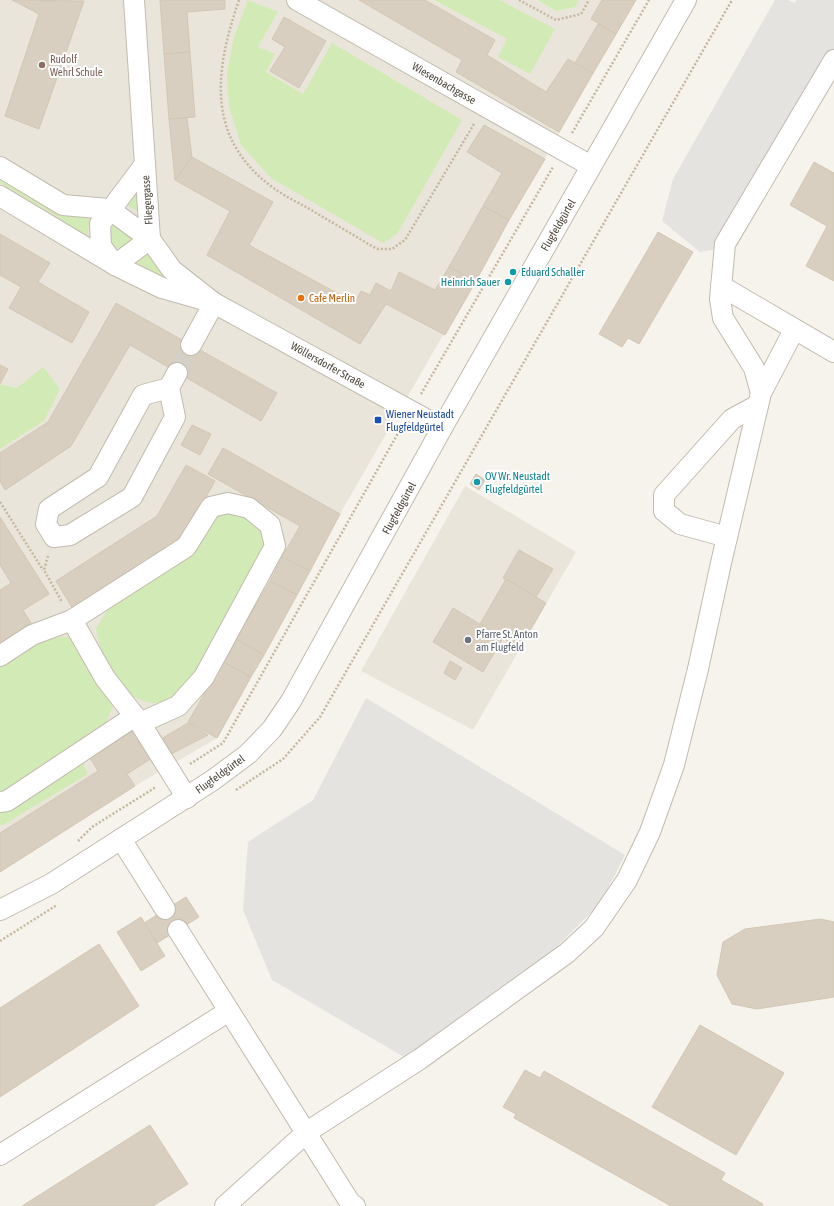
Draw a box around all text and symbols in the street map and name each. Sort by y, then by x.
place label: Rudolf Wehrl Schule [50,53,103,78]
marker: Rudolf Wehrl Schule [37,60,47,70]
street label: Wiesenbachgasse [410,60,478,106]
street label: Fliegergasse [139,175,155,225]
street label: Flugfeldgürtel [538,197,578,253]
place label: Eduard Schaller [521,266,585,278]
marker: Eduard Schaller [508,267,518,277]
place label: Heinrich Sauer [441,276,501,288]
marker: Heinrich Sauer [503,277,513,287]
place label: Cafe Merlin [309,292,355,304]
marker: Cafe Merlin [296,293,306,303]
street label: Wöllersdorfer Straße [289,340,367,390]
place label: Wiener Neustadt Flugfeldgürtel [386,408,454,433]
marker: Wiener Neustadt Flugfeldgürtel [373,415,383,425]
place label: OV Wr. Neustadt Flugfeldgürtel [485,470,550,495]
marker: OV Wr. Neustadt Flugfeldgürtel [472,477,482,487]
street label: Flugfeldgürtel [380,480,418,536]
place label: Pfarre St. Anton am Flugfeld [476,628,538,653]
marker: Pfarre St. Anton am Flugfeld [463,635,473,645]
street label: Flugfeldgürtel [193,752,247,796]

